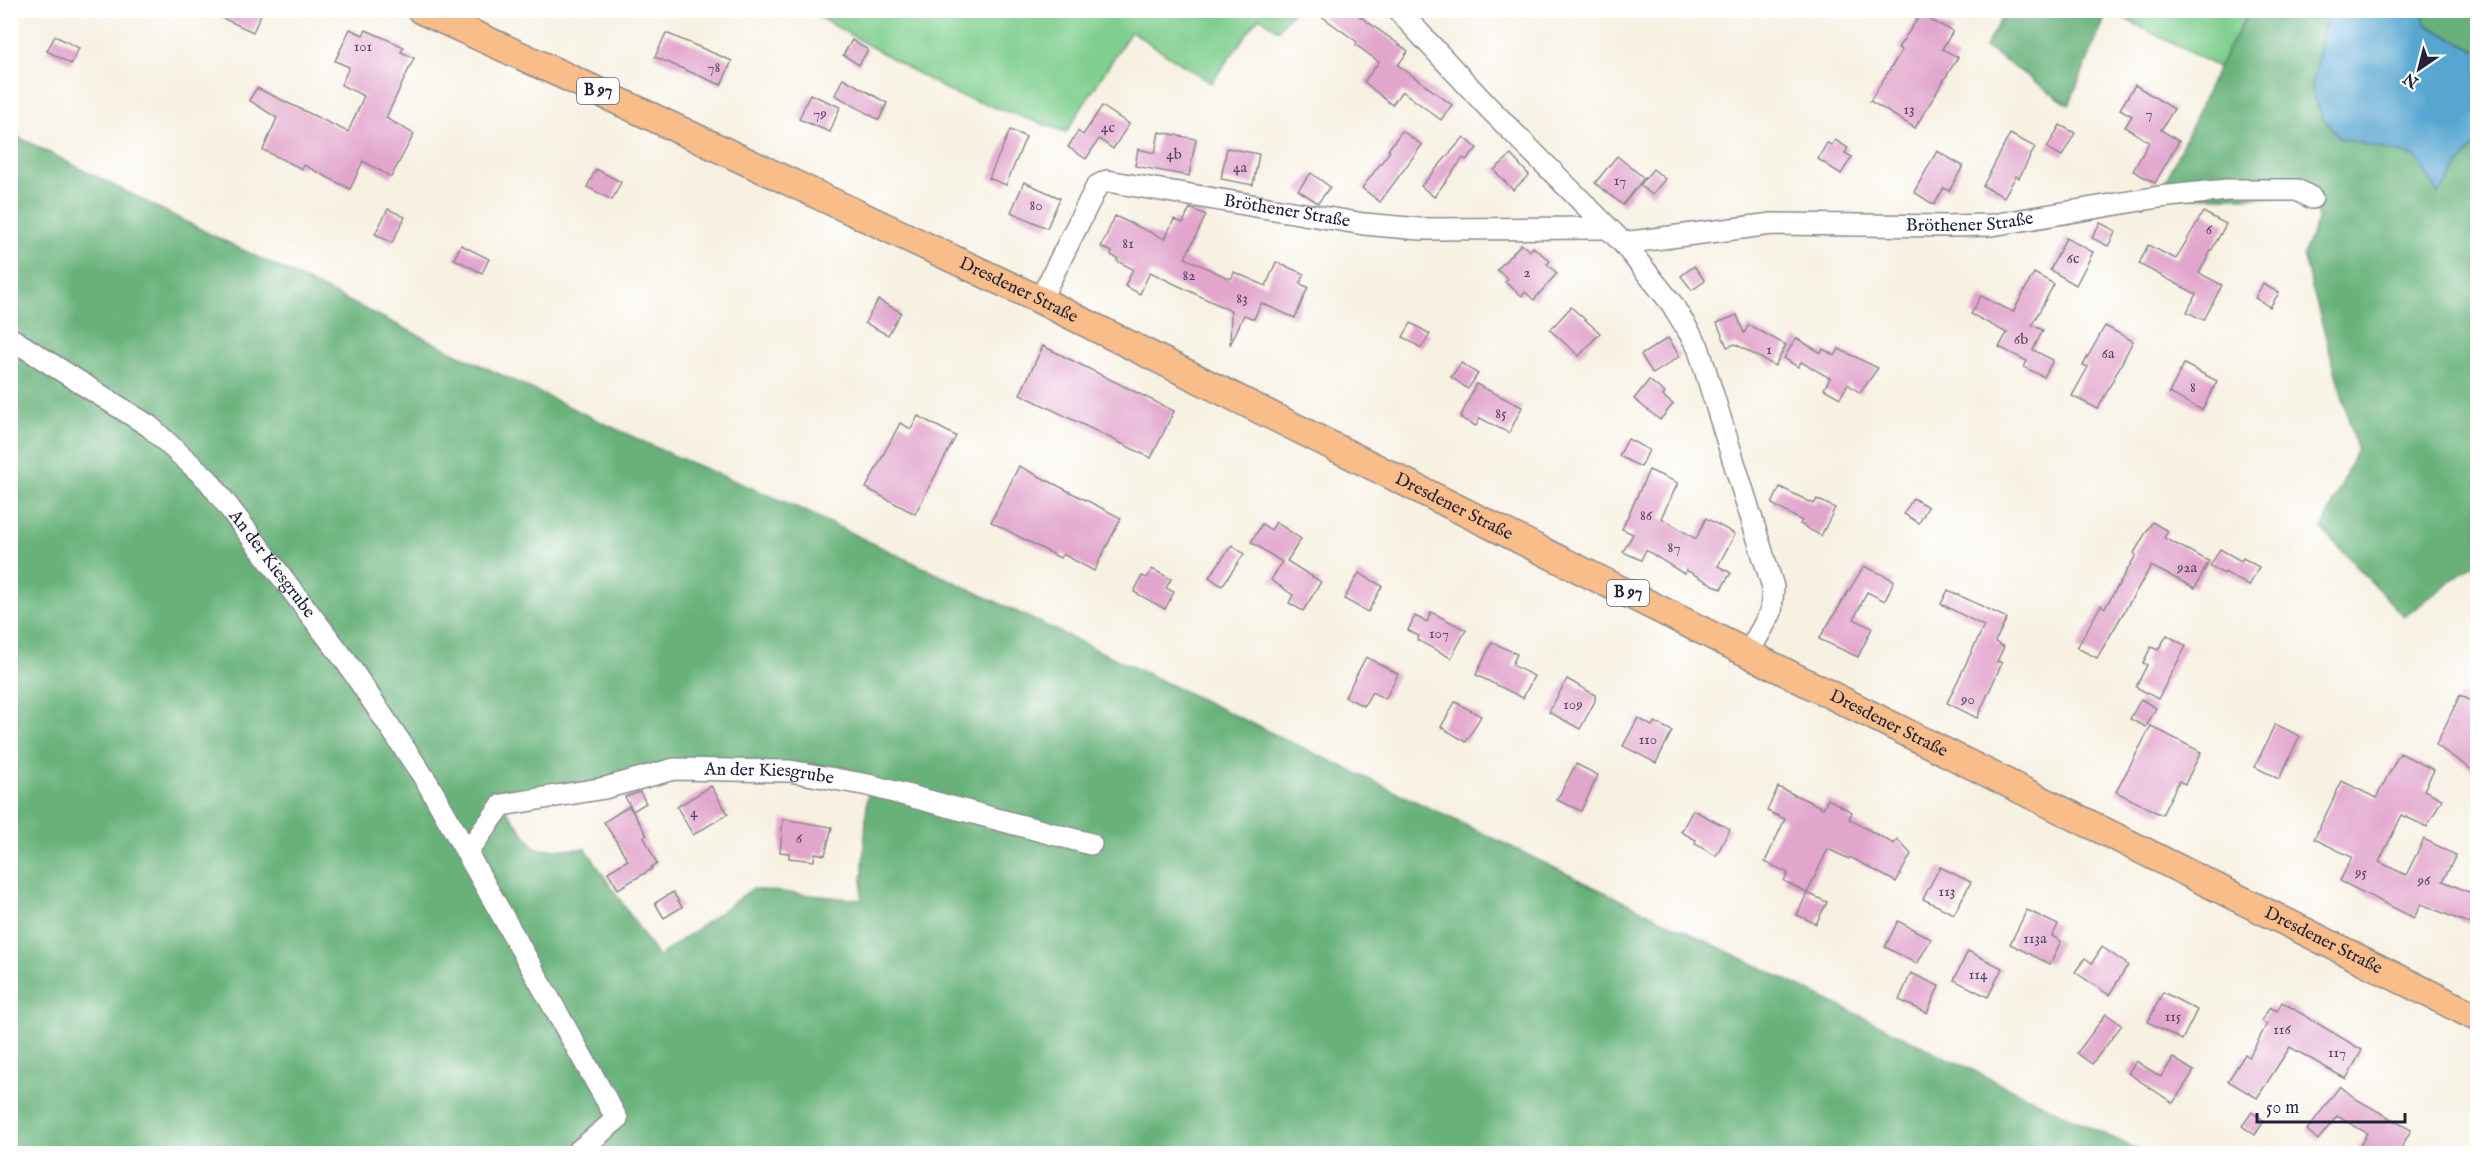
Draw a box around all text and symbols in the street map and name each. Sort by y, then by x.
house number: 101 [354,37,372,56]
north arrow [2389,39,2449,99]
house number: 78 [708,58,721,77]
text: N [2400,67,2424,92]
road number: B 97 [577,78,619,104]
house number: 13 [1903,100,1915,119]
house number: 79 [813,104,827,123]
house number: 7 [2145,104,2153,123]
house number: 4c [1101,118,1115,137]
house number: 4b [1166,145,1182,164]
house number: 4a [1233,158,1247,177]
house number: 17 [1614,171,1626,190]
street label: Bröthener Straße [1222,189,1352,233]
house number: 80 [1029,196,1043,215]
street label: Bröthener Straße [1906,207,2035,238]
house number: 6 [2206,220,2213,239]
house number: 81 [1122,234,1134,253]
house number: 6c [2067,249,2079,268]
street label: Dresdener Straße [955,252,1082,329]
house number: 2 [1523,263,1531,282]
house number: 82 [1183,266,1195,285]
house number: 83 [1236,289,1248,308]
house number: 6b [2014,330,2028,349]
house number: 1 [1766,340,1772,359]
house number: 6a [2102,344,2115,363]
house number: 8 [2190,378,2196,397]
house number: 85 [1495,404,1507,423]
street label: Dresdener Straße [1391,467,1517,546]
street label: An der Kiesgrube [223,504,320,623]
house number: 86 [1640,506,1653,525]
house number: 87 [1668,538,1680,557]
house number: 92a [2176,558,2198,577]
road number: B 97 [1607,580,1649,606]
house number: 107 [1429,624,1449,643]
street label: Dresdener Straße [1826,685,1952,763]
house number: 90 [1960,690,1975,709]
house number: 109 [1563,695,1583,714]
house number: 110 [1639,730,1657,749]
street label: An der Kiesgrube [703,758,836,790]
house number: 4 [690,803,698,822]
house number: 6 [796,829,803,848]
house number: 95 [2354,863,2368,882]
house number: 96 [2417,871,2431,890]
house number: 113 [1939,882,1955,901]
street label: Dresdener Straße [2260,902,2386,980]
house number: 113a [2023,929,2047,948]
house number: 114 [1969,965,1988,984]
house number: 115 [2165,1007,2182,1026]
house number: 116 [2273,1020,2291,1039]
house number: 117 [2328,1043,2346,1062]
scale bar [2257,1086,2406,1124]
text: 50 m [2266,1097,2299,1120]

